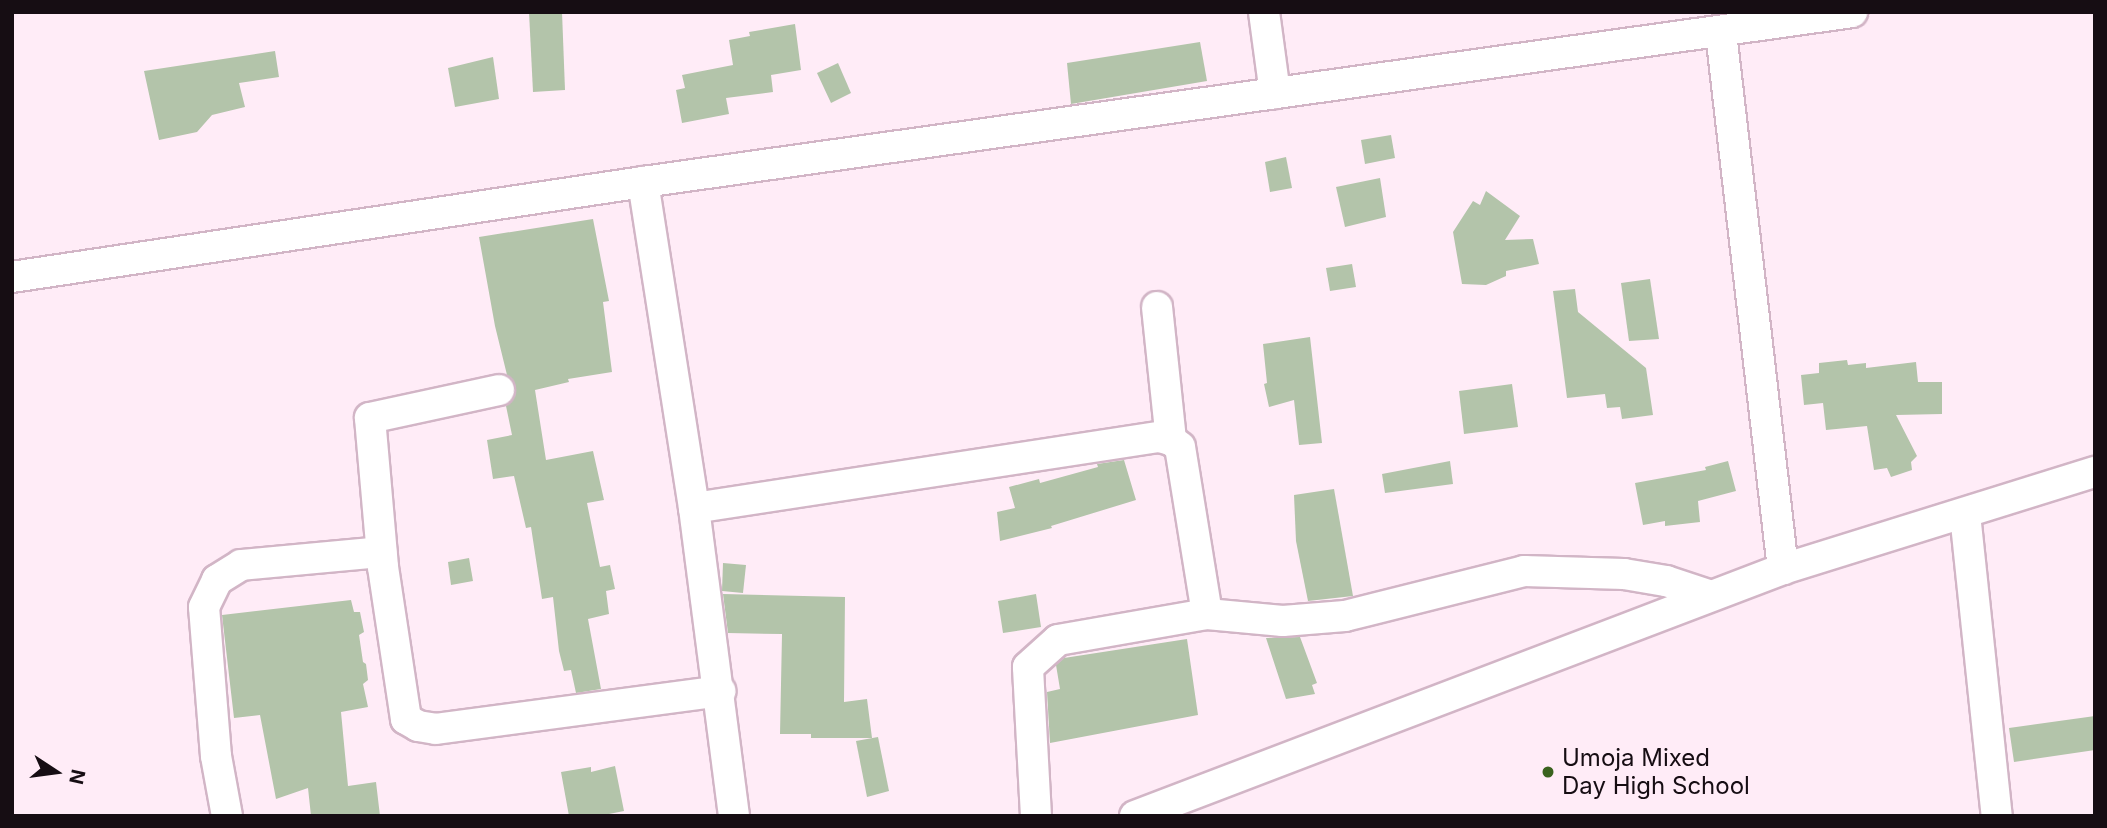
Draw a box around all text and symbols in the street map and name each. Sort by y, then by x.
north arrow [21,737,91,807]
place label: Umoja Mixed Day High School [1562,744,1750,800]
marker: Umoja Mixed Day High School [1540,764,1556,780]
text: N [64,767,90,786]

